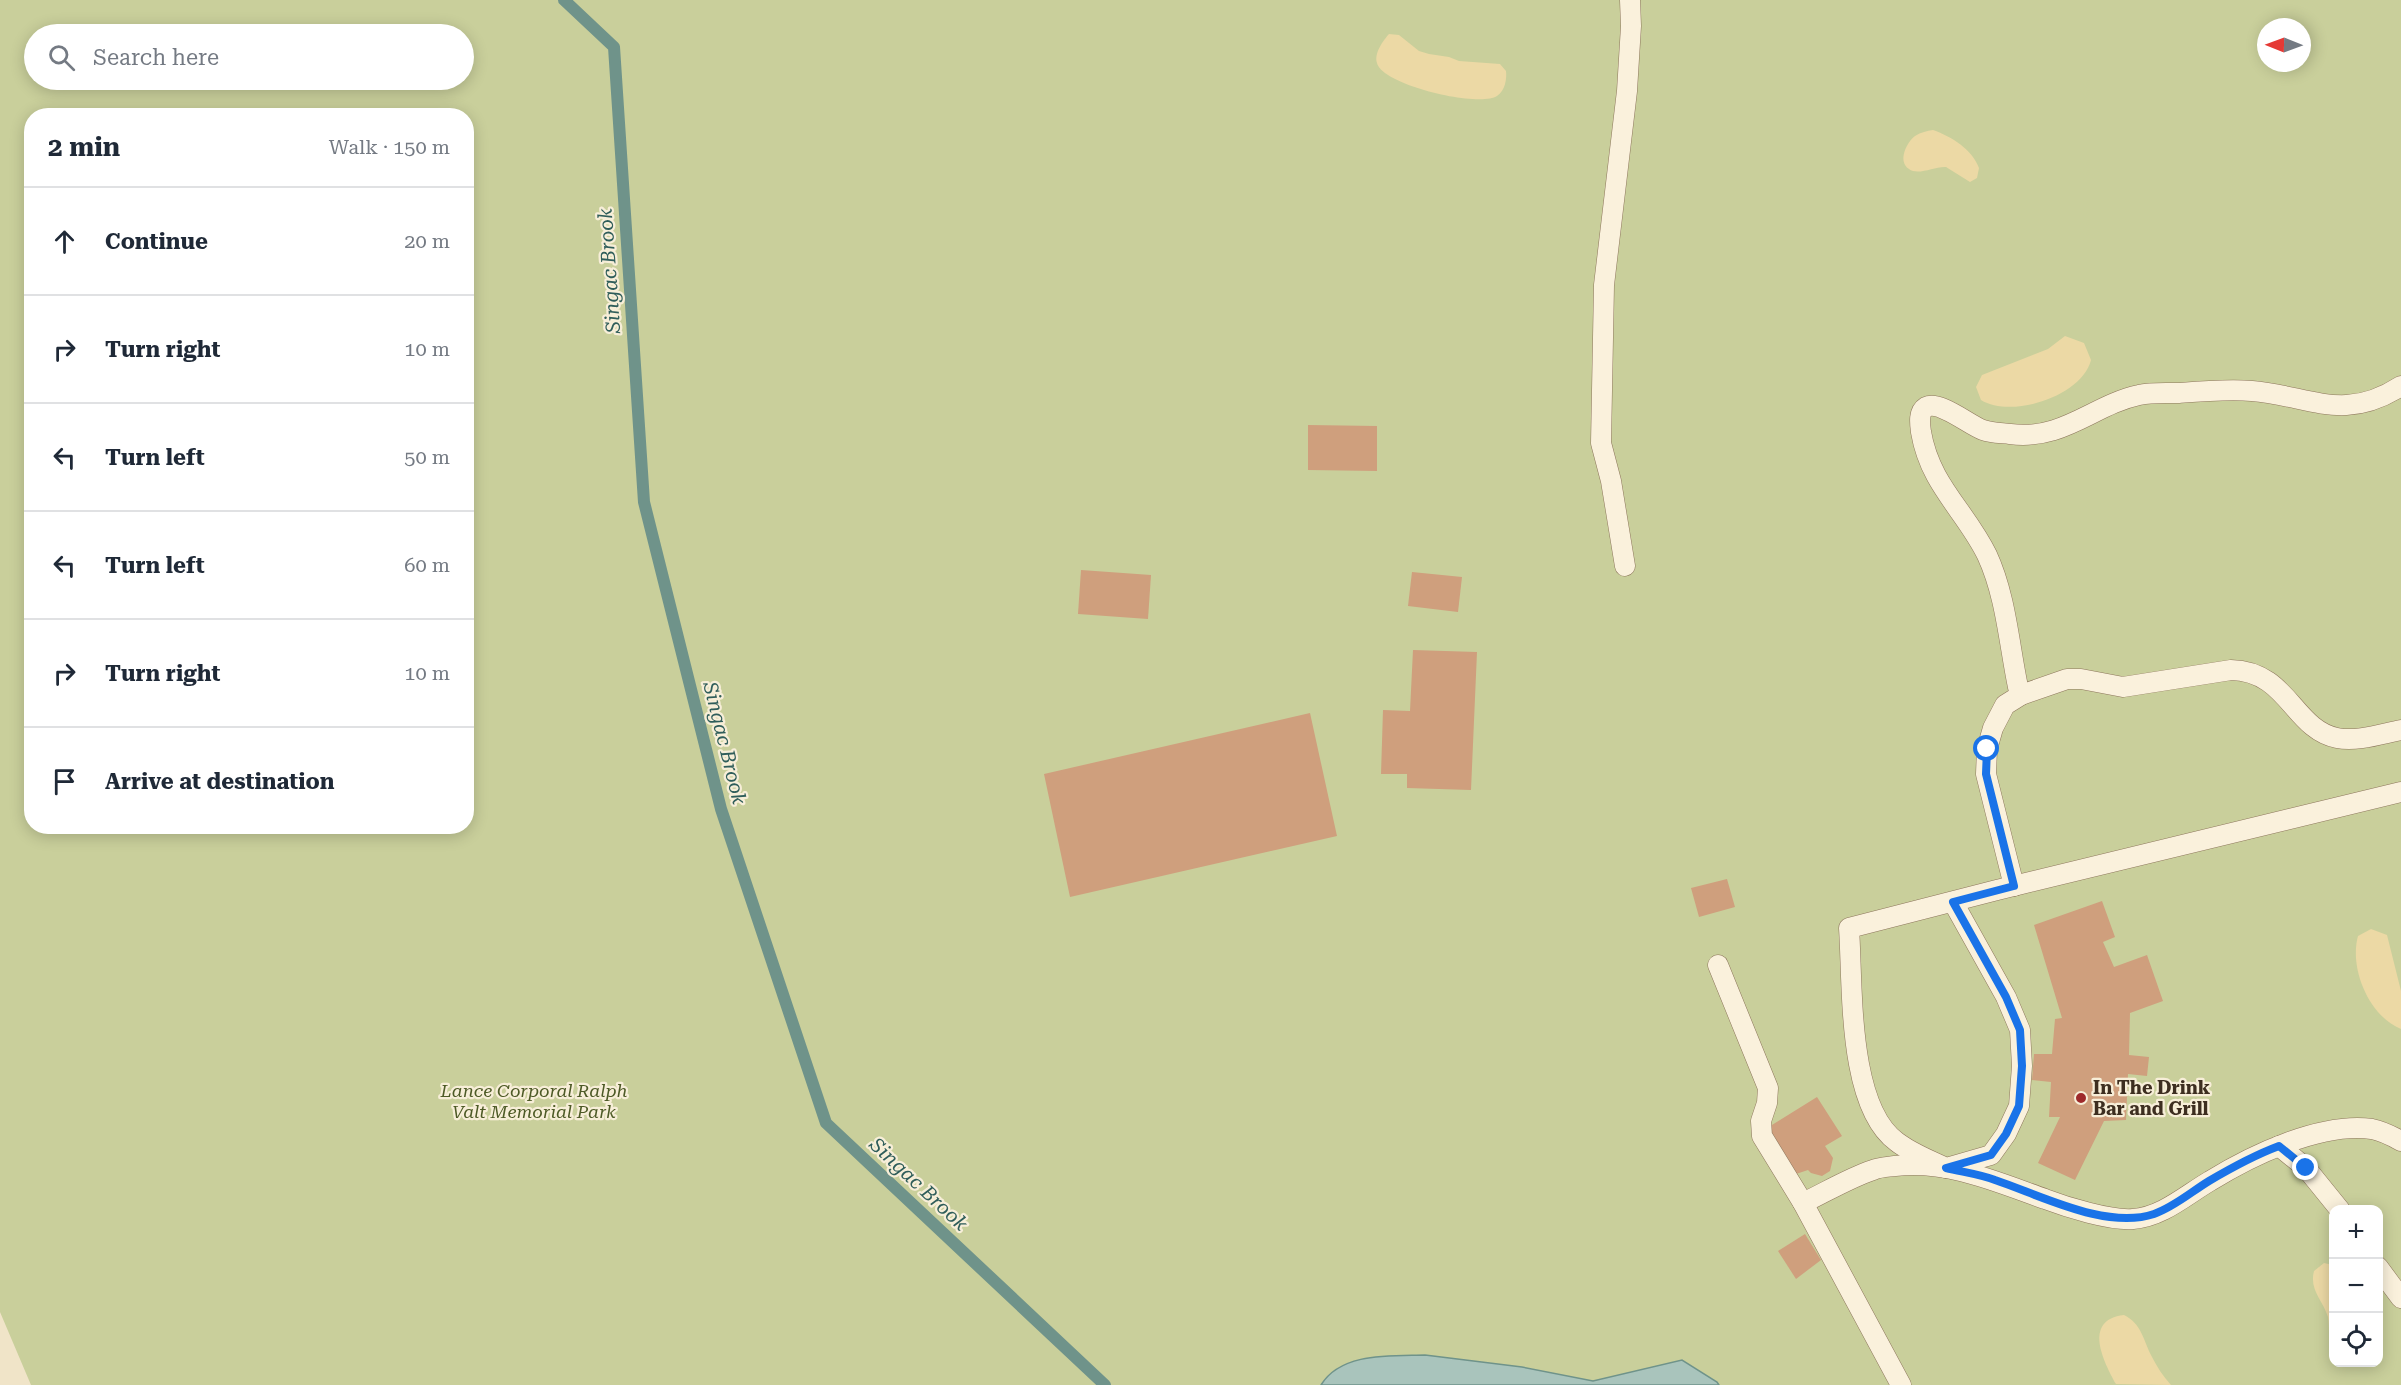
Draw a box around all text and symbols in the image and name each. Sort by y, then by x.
north arrow [2257,18,2311,72]
search box [24,24,474,90]
icon: search [45,41,78,74]
text: Search here [93,45,219,70]
text: 2 min [48,132,120,162]
text: Walk · 150 m [329,135,450,159]
water label: Singac Brook [593,207,625,335]
icon: ahead [48,225,81,258]
text: Continue [105,229,208,254]
text: 20 m [404,229,450,253]
icon: right [48,333,81,366]
text: Turn right [105,337,220,362]
text: 10 m [404,337,450,361]
icon: left [48,441,81,474]
text: Turn left [105,445,205,470]
text: 50 m [404,445,450,469]
icon: left [48,549,81,582]
text: Turn left [105,553,205,578]
text: 60 m [404,553,450,577]
icon: right [48,657,81,690]
text: Turn right [105,661,220,686]
text: 10 m [404,661,450,685]
water label: Singac Brook [698,678,752,807]
route start [1973,735,1999,761]
icon: arrive [48,765,81,798]
text: Arrive at destination [105,769,334,794]
place label: In The Drink Bar and Grill [2093,1077,2211,1119]
park label: Lance Corporal Ralph Valt Memorial Park [439,1080,628,1122]
marker: In The Drink Bar and Grill [2074,1091,2088,1105]
water label: Singac Brook [864,1132,973,1236]
route end [2292,1154,2318,1180]
map controls [2329,1205,2383,1367]
button: + [2329,1205,2383,1259]
button: − [2329,1259,2383,1313]
button: locate [2329,1313,2383,1367]

